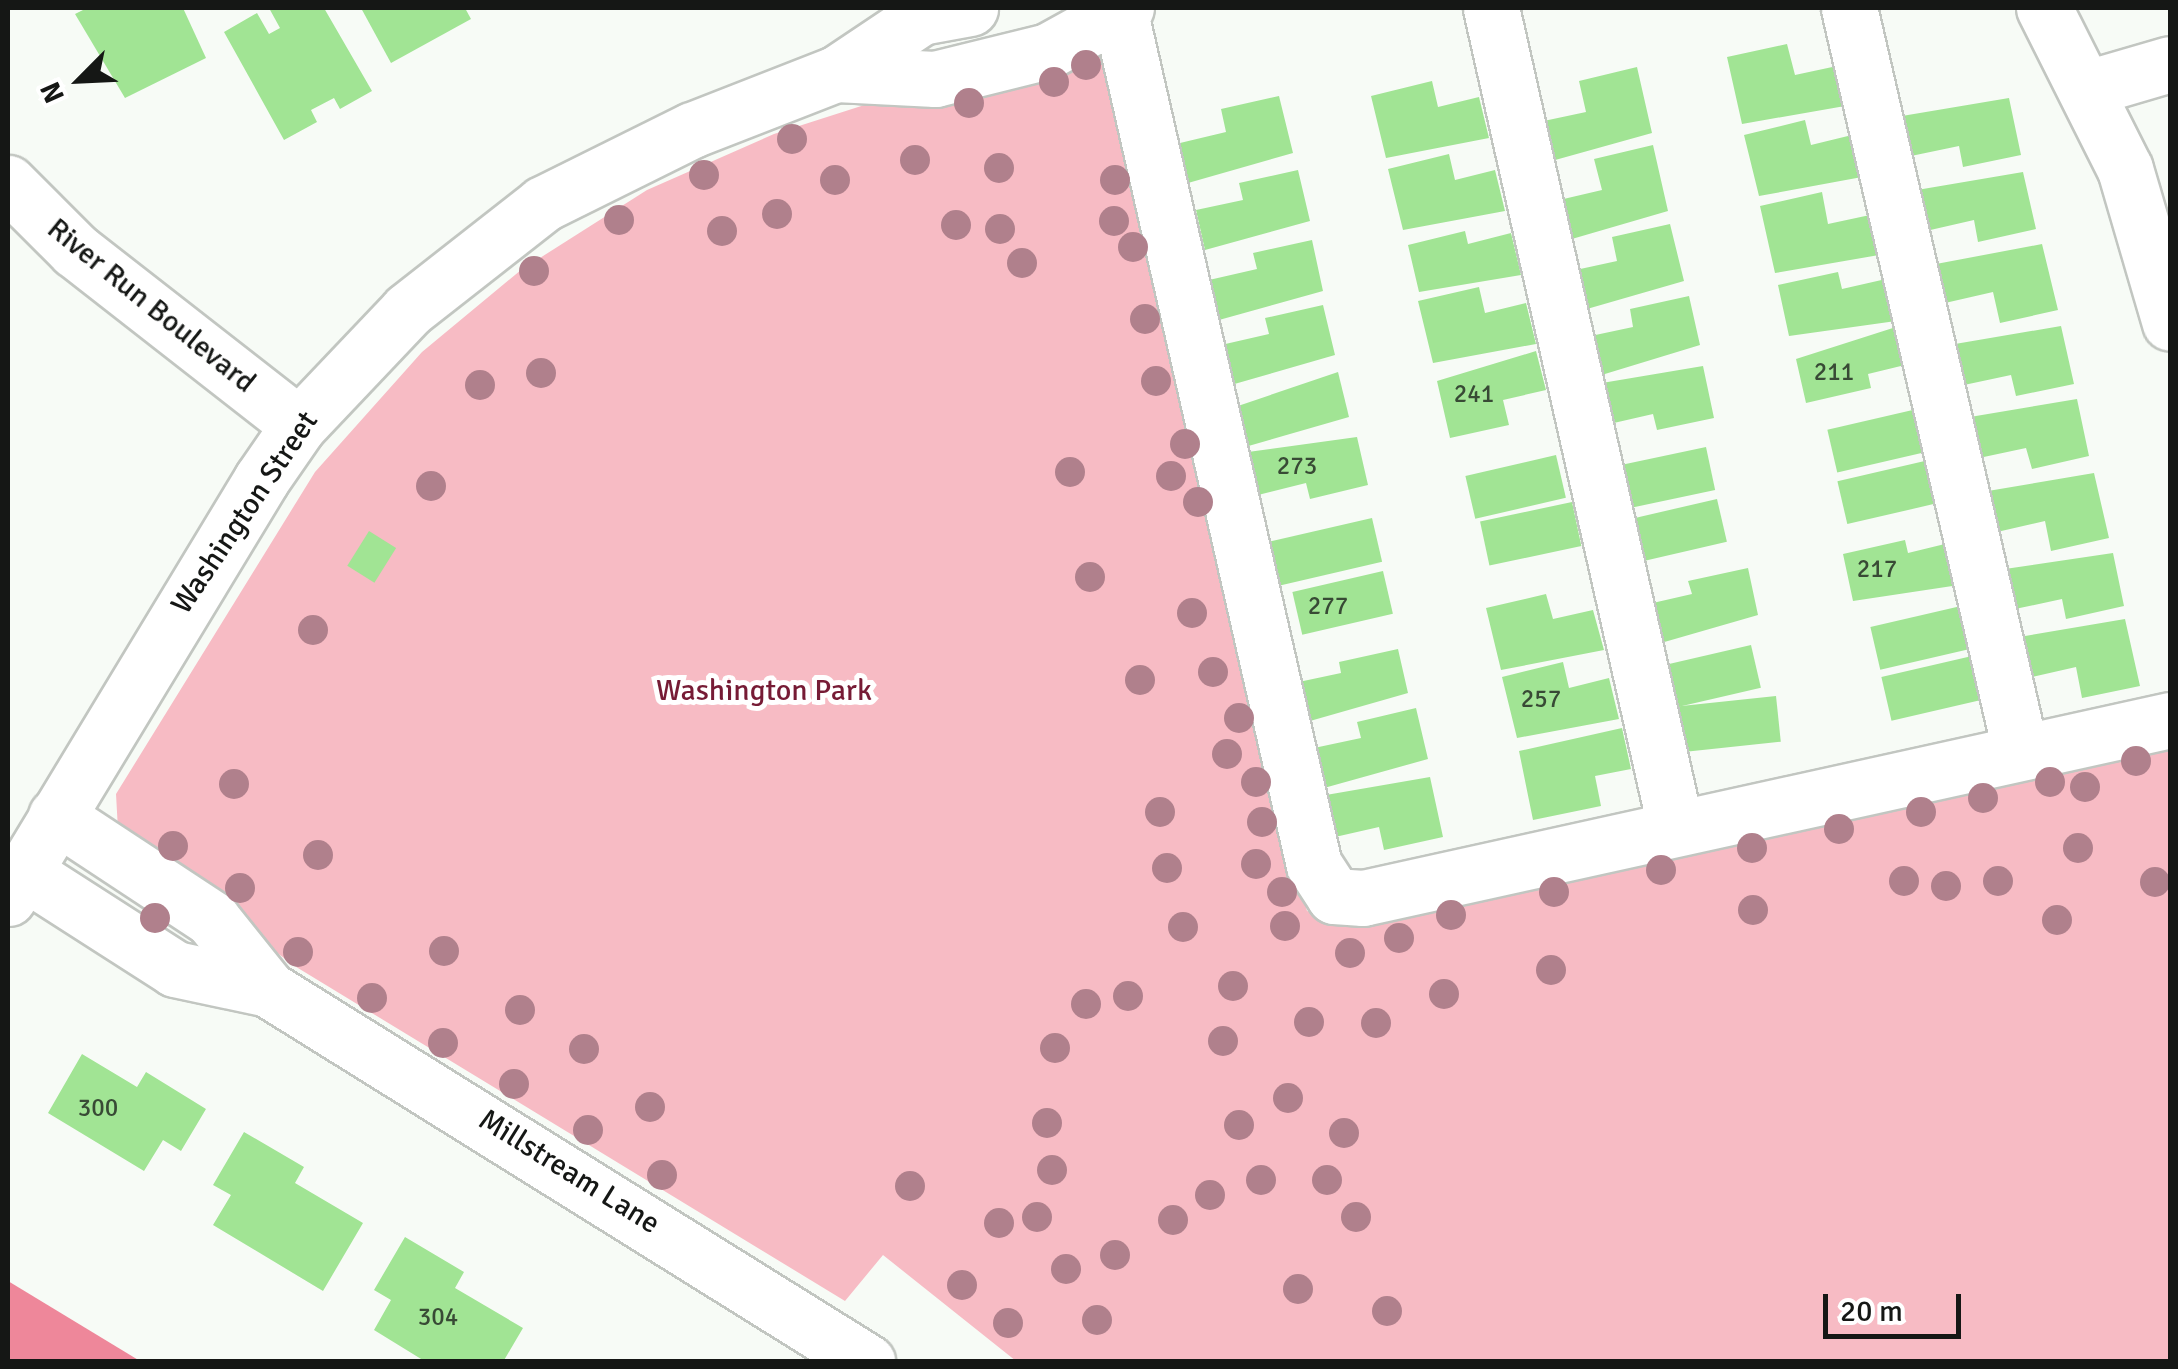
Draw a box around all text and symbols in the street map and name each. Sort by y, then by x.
north arrow [30,30,130,130]
text: N [33,76,72,108]
street label: River Run Boulevard [40,211,262,401]
house number: 211 [1814,357,1854,387]
house number: 241 [1454,379,1494,409]
street label: Washington Street [164,405,326,621]
house number: 273 [1277,451,1317,481]
house number: 217 [1857,554,1897,584]
house number: 277 [1308,591,1348,621]
park label: Washington Park [656,673,872,709]
house number: 257 [1521,684,1561,714]
house number: 300 [78,1093,118,1123]
street label: Millstream Lane [472,1102,666,1242]
scale bar [1828,1274,1966,1336]
text: 20 m [1840,1293,1903,1330]
house number: 304 [418,1302,458,1332]

